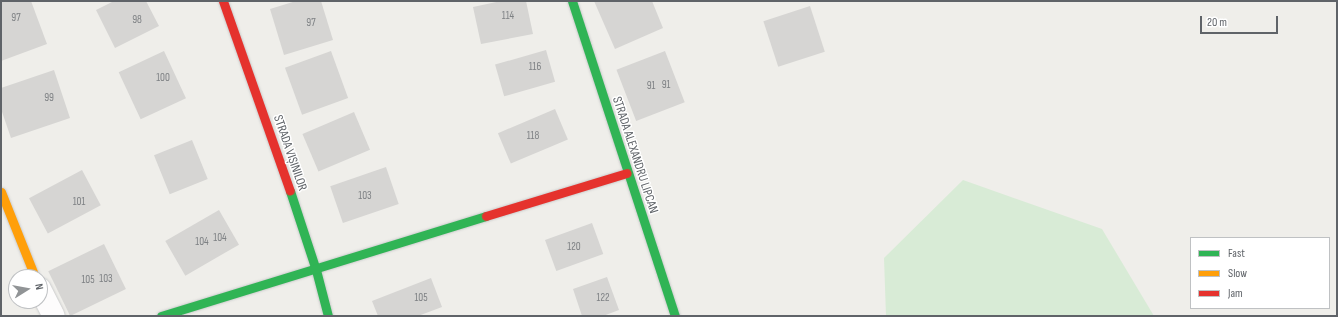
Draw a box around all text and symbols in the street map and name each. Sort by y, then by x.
scale bar [1202,8,1280,34]
house number: 114 [502,9,514,23]
house number: 97 [11,11,21,25]
house number: 98 [132,13,142,27]
text: 20 m [1207,15,1227,30]
house number: 97 [306,16,316,30]
house number: 116 [529,60,541,74]
house number: 100 [156,71,170,85]
house number: 91 [662,78,670,92]
house number: 91 [647,79,655,93]
house number: 99 [44,91,54,105]
street label: STRADA ALEXANDRU LIPCAN [609,95,661,215]
street label: STRADA VIȘINILOR [270,113,310,193]
house number: 118 [527,129,539,143]
house number: 103 [358,189,372,203]
house number: 101 [73,195,85,209]
house number: 104 [213,231,227,245]
house number: 104 [195,235,209,249]
legend [1190,237,1330,309]
house number: 120 [567,240,581,254]
text: Fast [1228,246,1245,261]
text: Slow [1228,266,1247,281]
north arrow [8,269,48,309]
house number: 103 [99,272,113,286]
house number: 105 [81,273,95,287]
text: N [32,283,46,291]
text: Jam [1228,286,1243,301]
house number: 105 [414,291,428,305]
house number: 122 [596,291,610,305]

